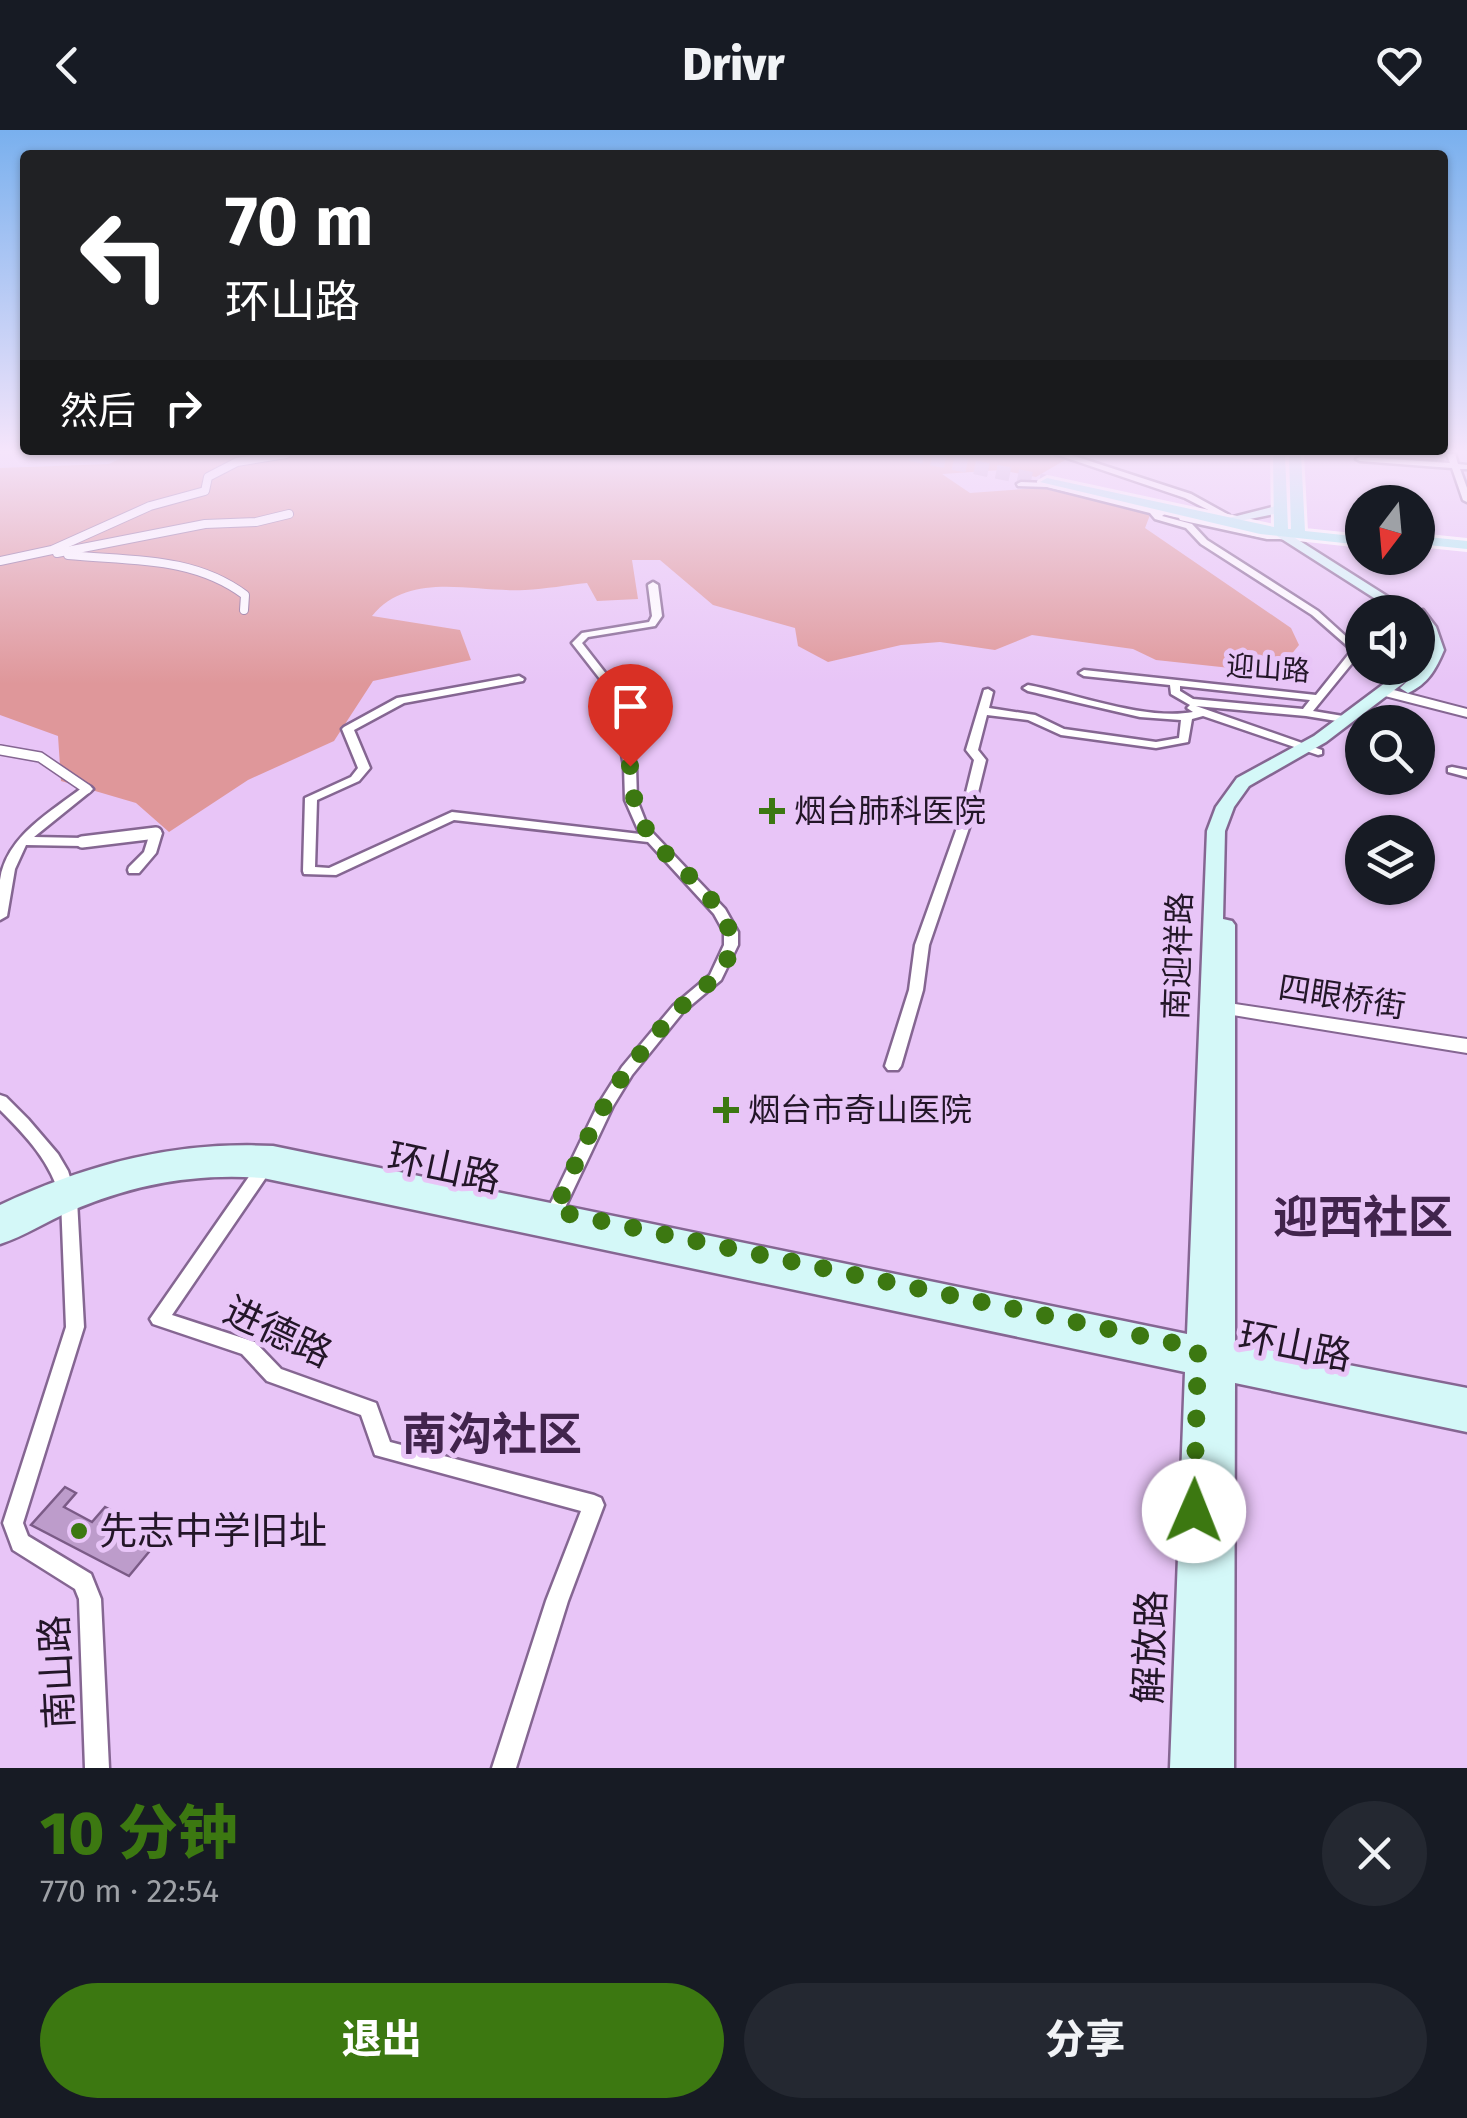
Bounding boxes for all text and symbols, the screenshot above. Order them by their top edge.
icon: back [40,38,95,93]
text: Drivr [683,38,784,92]
icon: heart [1372,38,1427,93]
text: 70 m [225,180,374,264]
icon: left [60,190,190,320]
text: 环山路 [225,275,360,329]
icon: right [156,380,211,435]
text: 然后 [60,388,136,434]
north arrow [1345,485,1435,575]
map controls [1345,485,1435,905]
button: sound [1345,595,1435,685]
street label: 迎山路 [1225,649,1311,688]
pin [588,664,673,767]
icon: arrive [603,679,658,734]
button: search [1345,705,1435,795]
place label: 烟台肺科医院 [794,792,986,830]
marker: 烟台肺科医院 [759,798,785,824]
button: layers [1345,815,1435,905]
street label: 南迎祥路 [1157,891,1199,1021]
street label: 四眼桥街 [1276,968,1408,1026]
place label: 烟台市奇山医院 [748,1091,972,1129]
marker: 烟台市奇山医院 [713,1097,739,1123]
street label: 环山路 [383,1134,505,1202]
district label: 迎西社区 [1273,1191,1453,1245]
street label: 进德路 [217,1287,339,1377]
street label: 环山路 [1235,1313,1355,1379]
district label: 南沟社区 [402,1408,582,1462]
position arrow [1142,1459,1246,1563]
place label: 先志中学旧址 [99,1508,327,1554]
marker: 先志中学旧址 [68,1520,90,1542]
street label: 解放路 [1125,1589,1175,1705]
street label: 南山路 [31,1614,83,1730]
text: 10 分钟 [40,1798,238,1870]
button: close [1322,1801,1427,1906]
text: 770 m · 22:54 [40,1872,219,1910]
button: 退出 [40,1983,724,2098]
button: 分享 [744,1983,1427,2098]

